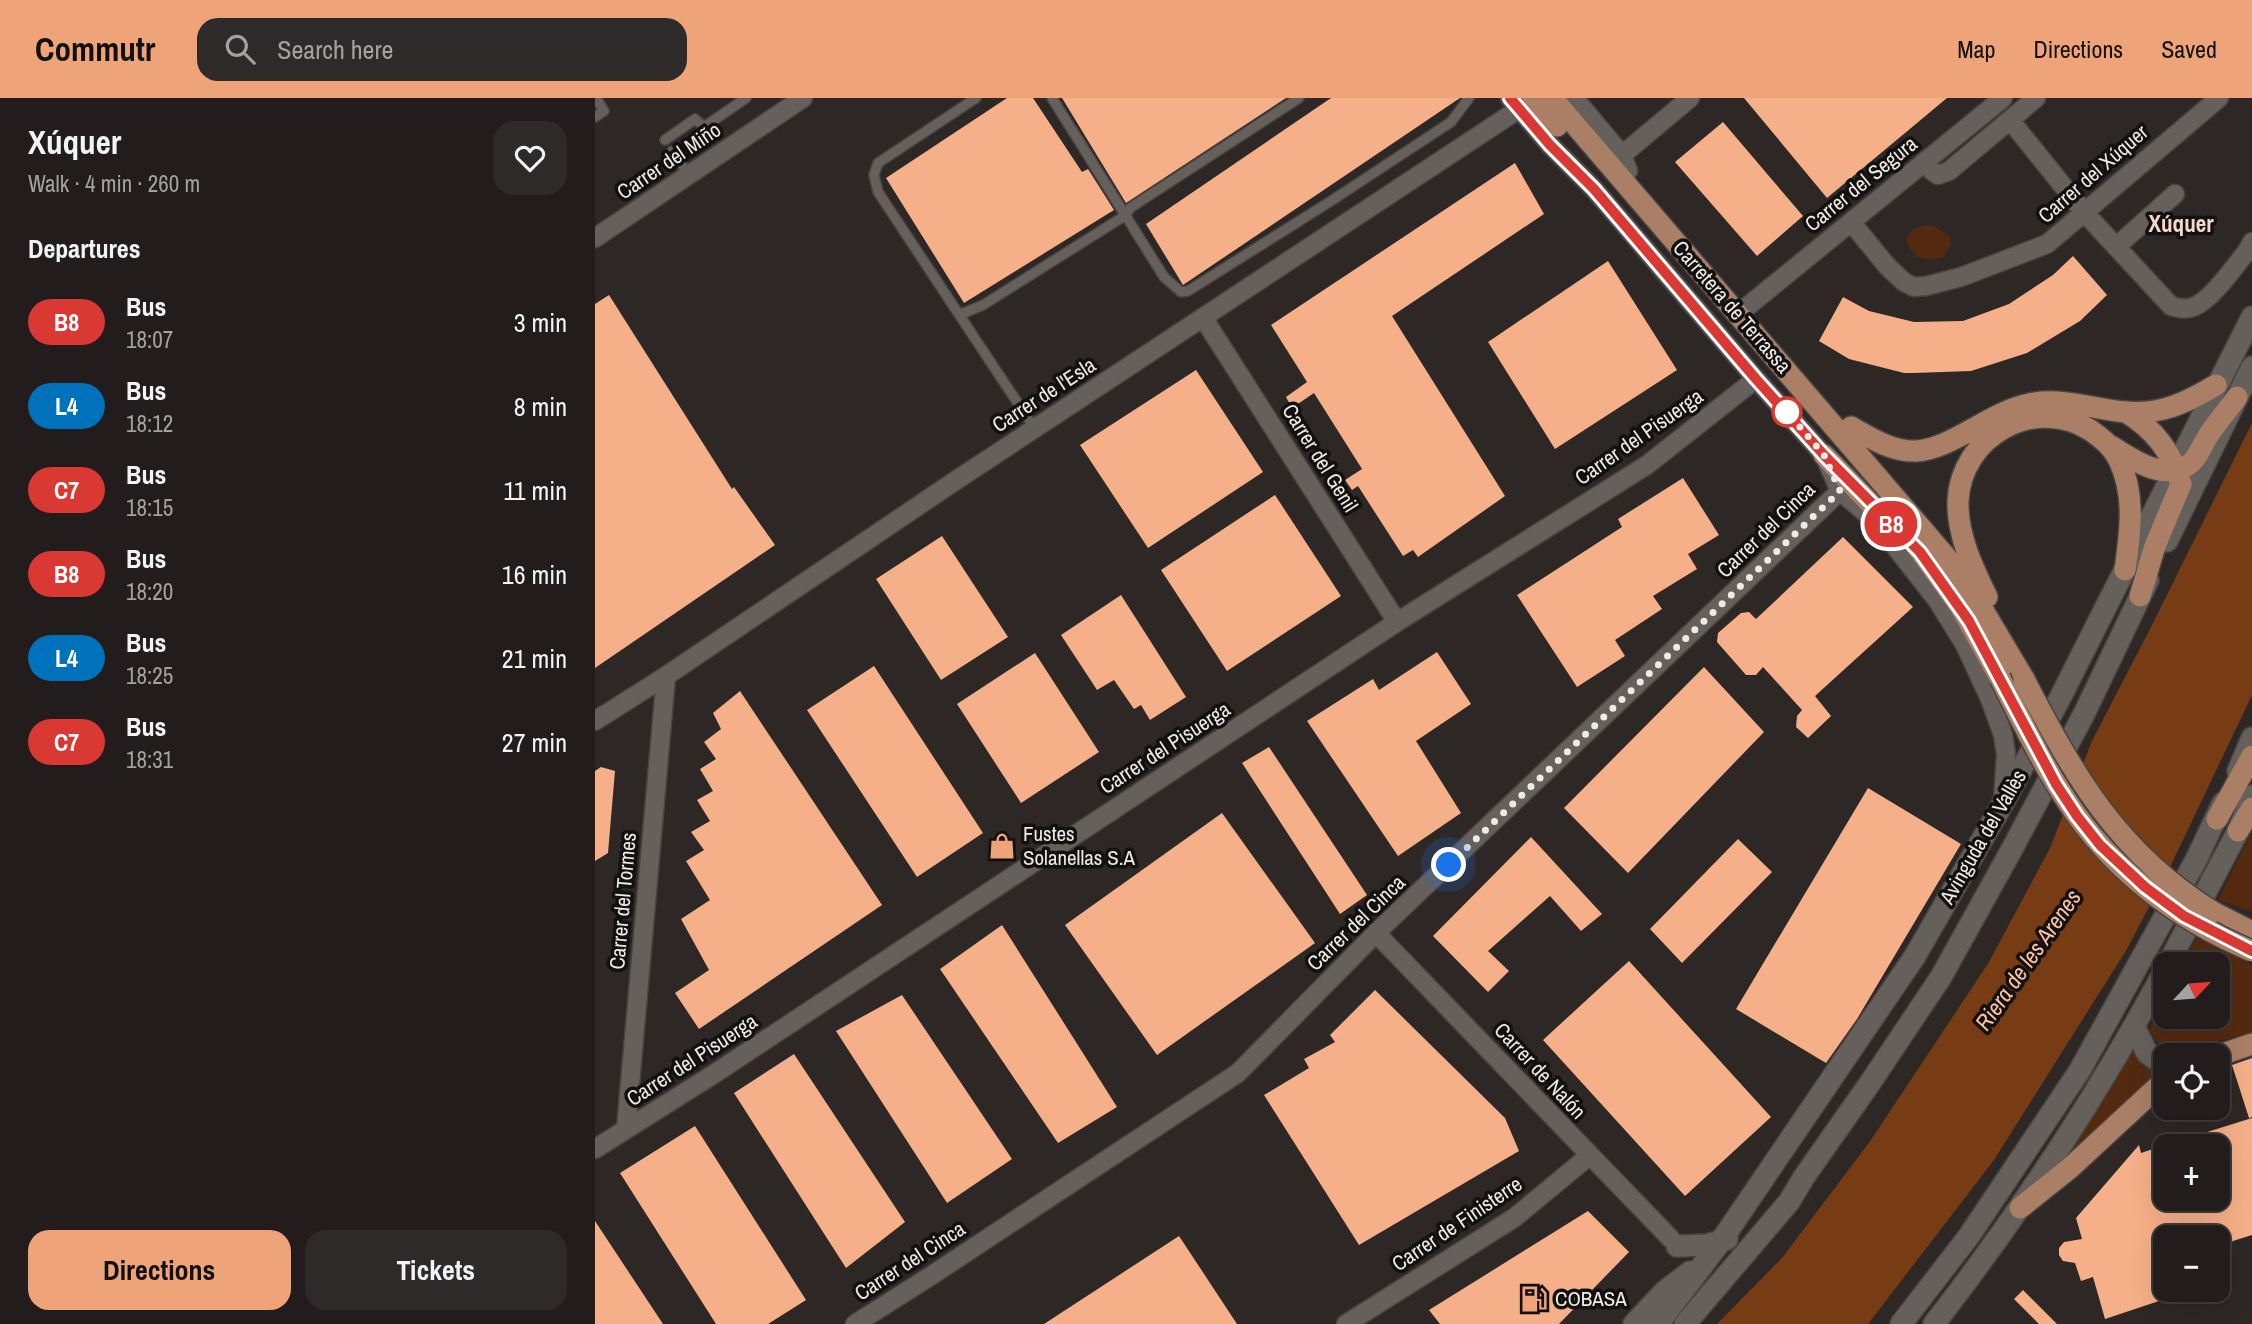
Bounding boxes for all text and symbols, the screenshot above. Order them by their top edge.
search box [197,18,687,81]
text: Commutr [35,27,155,71]
icon: search [221,30,259,68]
text: Search here [277,32,393,67]
text: Map [1957,33,1995,65]
text: Directions [2033,33,2123,65]
text: Saved [2161,33,2217,65]
street label: Carrer del Miño [611,115,726,206]
street label: Carrer del Xúquer [2032,118,2154,229]
text: Xúquer [28,120,121,164]
button: heart [493,121,567,195]
street label: Carrer del Segura [1798,129,1923,238]
text: Walk · 4 min · 260 m [28,168,200,199]
district label: Xúquer [2149,208,2214,239]
text: Departures [28,231,141,266]
street label: Carretera de Terrassa [1667,234,1798,380]
text: Bus [126,289,166,324]
text: 3 min [514,305,567,340]
text: B8 [54,306,79,338]
text: 18:07 [126,324,173,355]
street label: Carrer de l'Esla [986,350,1102,439]
text: Bus [126,373,166,408]
street label: Carrer del Pisuerga [1569,381,1709,492]
text: 8 min [514,389,567,424]
text: L4 [55,390,78,422]
unlabelled marker [1772,397,1802,427]
street label: Carrer del Genil [1276,398,1365,517]
text: 18:12 [126,408,173,439]
text: Bus [126,457,166,492]
text: 11 min [503,473,567,508]
text: C7 [54,474,79,506]
street label: Carrer del Cinca [1710,475,1821,584]
text: 18:15 [126,492,173,523]
line badge: B8 [1859,501,1923,547]
text: B8 [1878,508,1904,540]
text: Bus [126,541,166,576]
text: 16 min [502,557,567,592]
text: B8 [54,558,79,590]
text: 18:20 [126,576,173,607]
text: Bus [126,625,166,660]
text: 21 min [502,641,567,676]
text: L4 [55,642,78,674]
text: 18:25 [126,660,173,691]
street label: Carrer del Pisuerga [1094,694,1236,801]
text: Bus [126,709,166,744]
text: 27 min [502,725,567,760]
text: C7 [54,726,79,758]
text: 18:31 [126,744,173,775]
street label: Avinguda del Vallès [1932,764,2033,910]
place label: Fustes Solanellas S.A [1023,819,1136,872]
street label: Carrer del Tormes [602,831,643,971]
shop icon: Fustes Solanellas S.A [987,831,1017,861]
your location [1431,847,1466,882]
street label: Carrer del Cinca [1300,868,1411,977]
water label: Riera de les Arenes [1967,883,2088,1036]
north arrow [2153,952,2229,1029]
map controls [2153,952,2230,1302]
street label: Carrer del Pisuerga [621,1006,763,1113]
street label: Carrer de Nalón [1488,1016,1593,1125]
button: locate [2153,1043,2230,1120]
button: + [2153,1134,2230,1211]
street label: Carrer de Finisterre [1386,1169,1528,1278]
street label: Carrer del Cinca [849,1214,971,1307]
button: − [2153,1225,2230,1302]
button: Directions [28,1230,291,1310]
button: Tickets [305,1230,567,1310]
fuel station icon: COBASA [1519,1284,1549,1314]
place label: COBASA [1555,1284,1627,1313]

